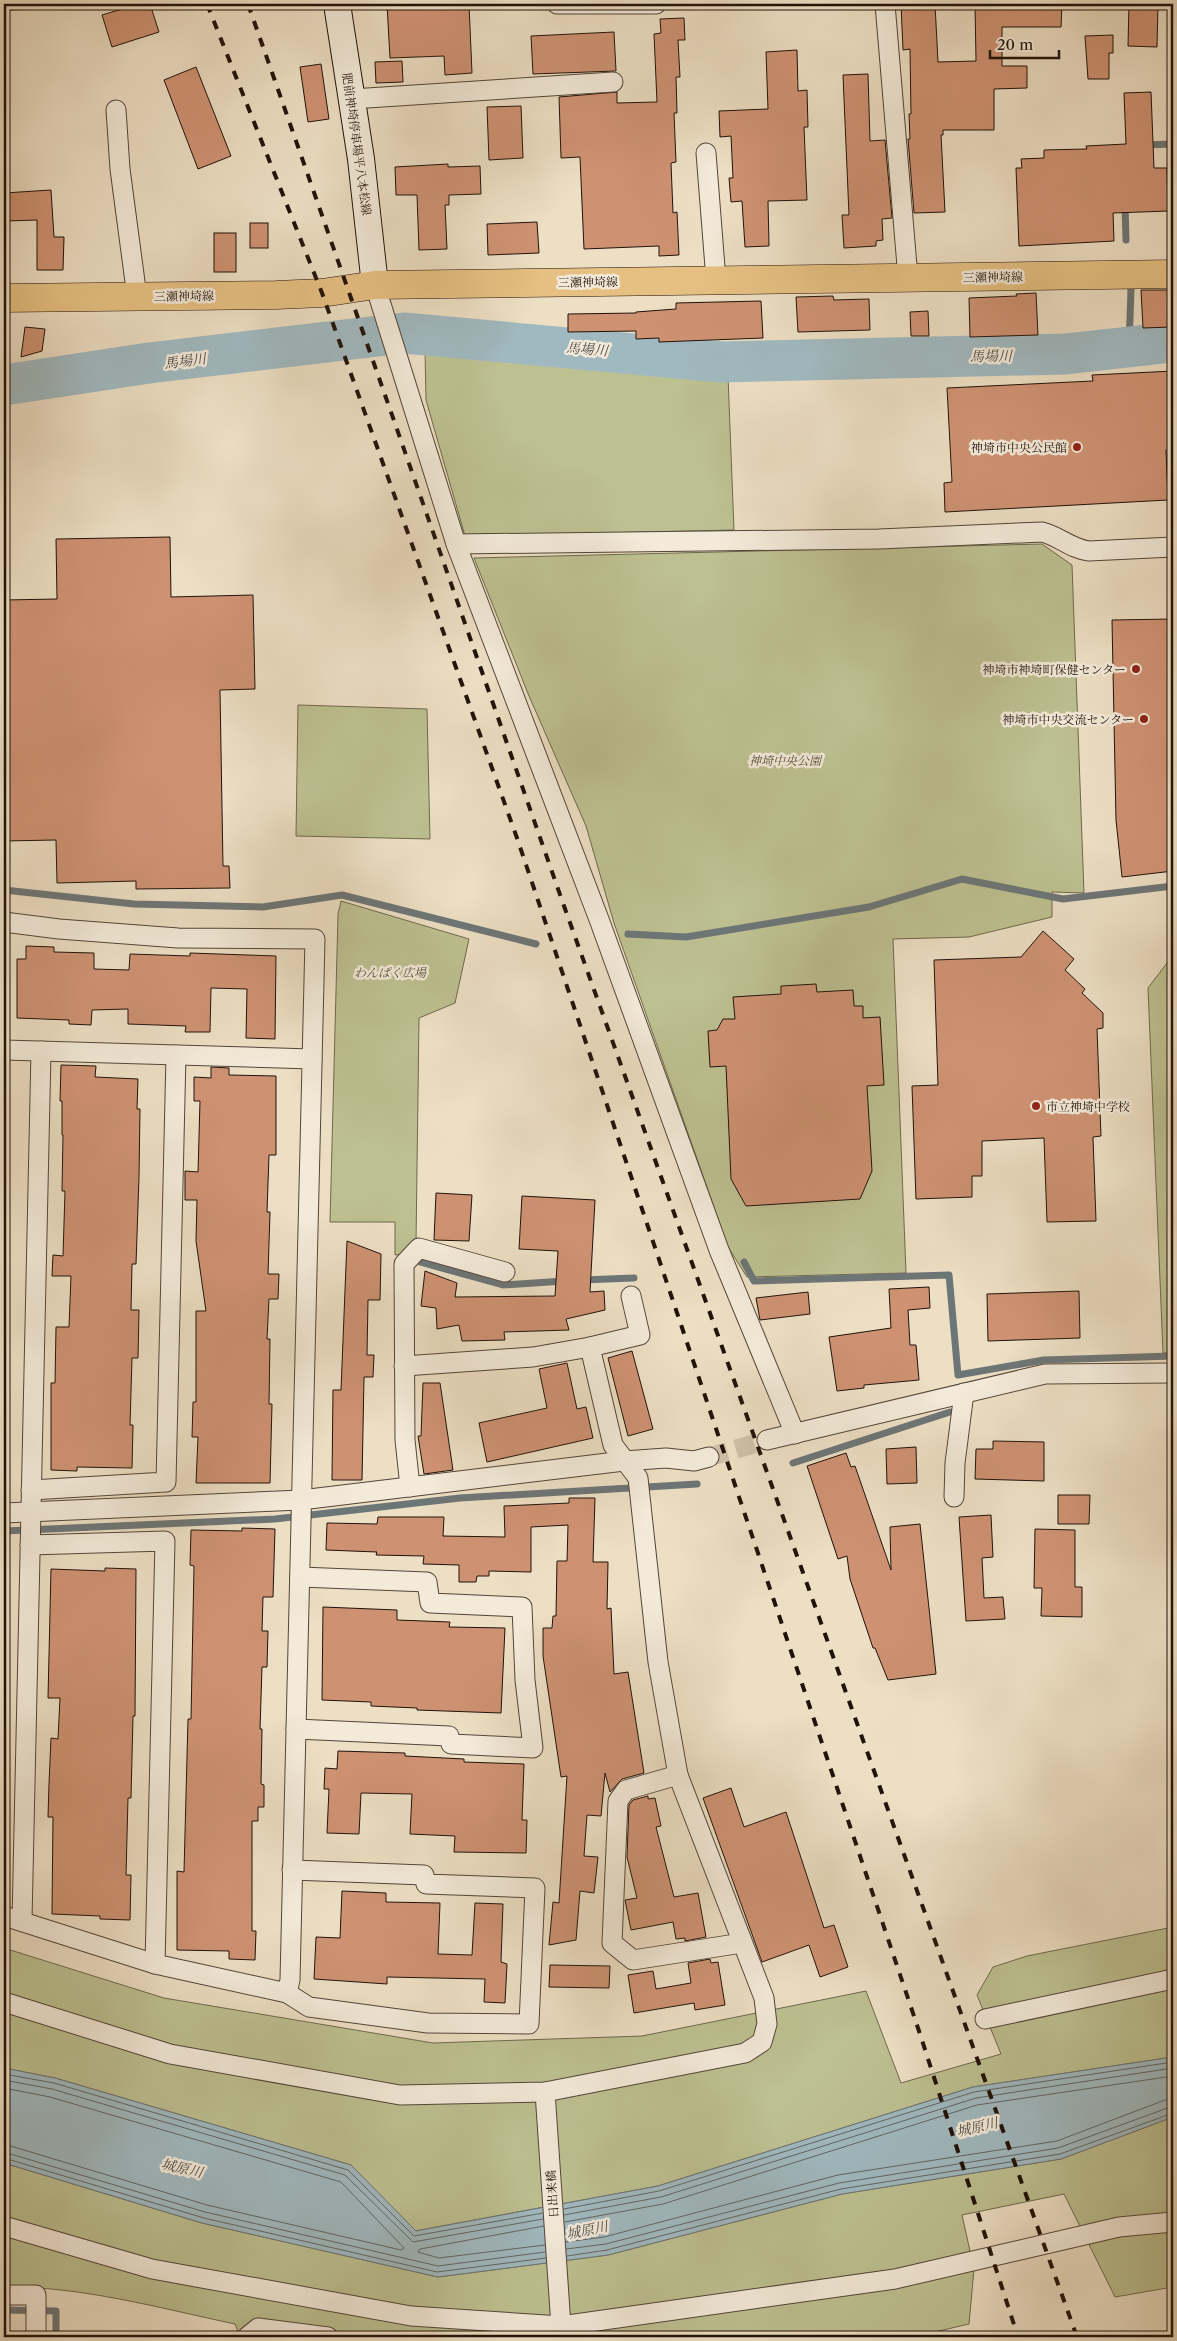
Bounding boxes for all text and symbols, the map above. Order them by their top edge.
scale bar [990,28,1058,60]
text: 20 m [997,35,1033,54]
street label: 肥前神埼停車場平八本松線 [340,72,374,216]
street label: 三瀬神埼線 [963,269,1023,285]
street label: 三瀬神埼線 [558,274,618,290]
street label: 三瀬神埼線 [154,288,214,304]
water label: 馬場川 [565,338,611,360]
water label: 馬場川 [970,347,1014,365]
water label: 馬場川 [163,349,209,372]
place label: 神埼市中央公民館 [971,440,1067,455]
marker: 神埼市中央公民館 [1071,441,1083,453]
place label: 神埼市神埼町保健センター [982,662,1126,677]
marker: 神埼市神埼町保健センター [1130,663,1142,675]
place label: 神埼市中央交流センター [1002,712,1134,727]
marker: 神埼市中央交流センター [1138,713,1150,725]
park label: 神埼中央公園 [749,753,823,768]
park label: わんぱく広場 [354,965,427,980]
place label: 市立神埼中学校 [1046,1099,1130,1114]
marker: 市立神埼中学校 [1030,1100,1042,1112]
water label: 城原川 [955,2113,1001,2140]
water label: 城原川 [160,2155,206,2182]
street label: 日出来橋 [543,2170,561,2218]
water label: 城原川 [565,2217,611,2243]

